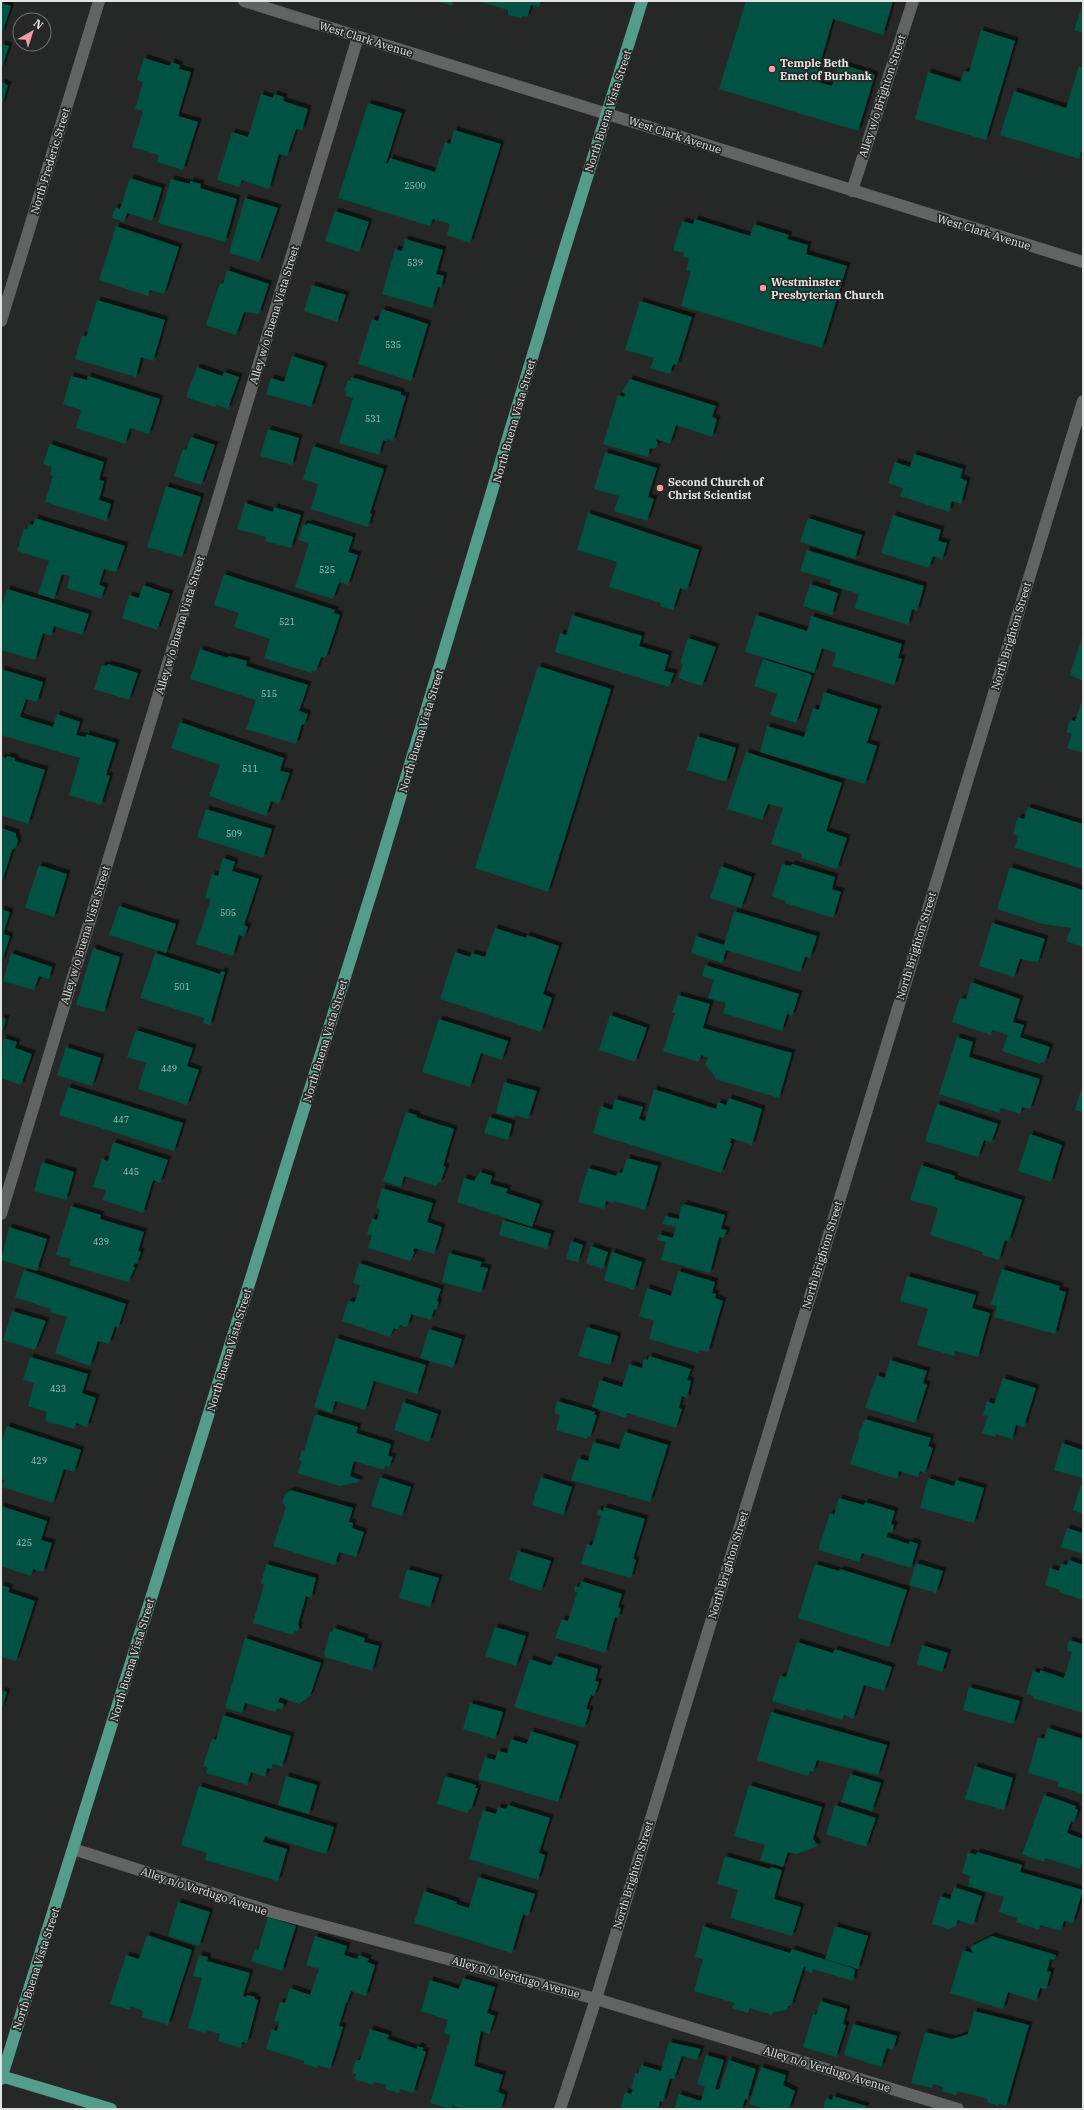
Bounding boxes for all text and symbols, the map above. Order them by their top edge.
north arrow [12,12,52,52]
text: N [31,16,46,33]
street label: West Clark Avenue [318,18,414,60]
street label: Alley w/o Brighton Street [856,33,908,159]
street label: North Buena Vista Street [582,48,634,174]
place label: Temple Beth Emet of Burbank [780,56,872,83]
marker: Temple Beth Emet of Burbank [767,64,777,74]
street label: North Frederic Street [27,106,73,216]
street label: West Clark Avenue [627,113,723,157]
house number: 2500 [404,180,426,191]
street label: West Clark Avenue [936,211,1032,253]
street label: Alley w/o Buena Vista Street [246,244,302,386]
house number: 539 [407,257,423,268]
place label: Westminster Presbyterian Church [771,275,884,302]
marker: Westminster Presbyterian Church [758,283,768,293]
house number: 535 [385,339,401,350]
street label: North Buena Vista Street [490,358,538,484]
house number: 531 [365,413,381,424]
place label: Second Church of Christ Scientist [668,475,764,502]
marker: Second Church of Christ Scientist [655,483,665,493]
street label: Alley w/o Buena Vista Street [152,554,208,696]
house number: 525 [319,564,335,575]
street label: North Brighton Street [988,580,1034,692]
house number: 521 [279,616,295,627]
street label: North Buena Vista Street [396,668,446,794]
house number: 515 [261,688,277,699]
house number: 511 [242,763,258,774]
house number: 509 [226,828,242,839]
street label: Alley w/o Buena Vista Street [57,864,113,1006]
street label: North Brighton Street [893,890,939,1002]
house number: 505 [220,907,236,918]
street label: North Buena Vista Street [300,978,350,1104]
house number: 501 [174,981,190,992]
house number: 449 [161,1063,177,1074]
house number: 447 [113,1114,129,1125]
house number: 445 [123,1166,139,1177]
street label: North Brighton Street [799,1199,845,1311]
house number: 439 [93,1236,109,1247]
street label: North Buena Vista Street [204,1287,254,1413]
house number: 433 [50,1383,66,1394]
house number: 429 [31,1455,47,1466]
street label: North Brighton Street [705,1509,751,1621]
house number: 425 [16,1537,32,1548]
street label: North Buena Vista Street [107,1597,157,1723]
street label: North Brighton Street [610,1819,656,1931]
street label: Alley n/o Verdugo Avenue [139,1864,269,1918]
street label: North Buena Vista Street [10,1906,62,2032]
street label: Alley n/o Verdugo Avenue [450,1953,582,2001]
street label: Alley n/o Verdugo Avenue [762,2043,892,2095]

